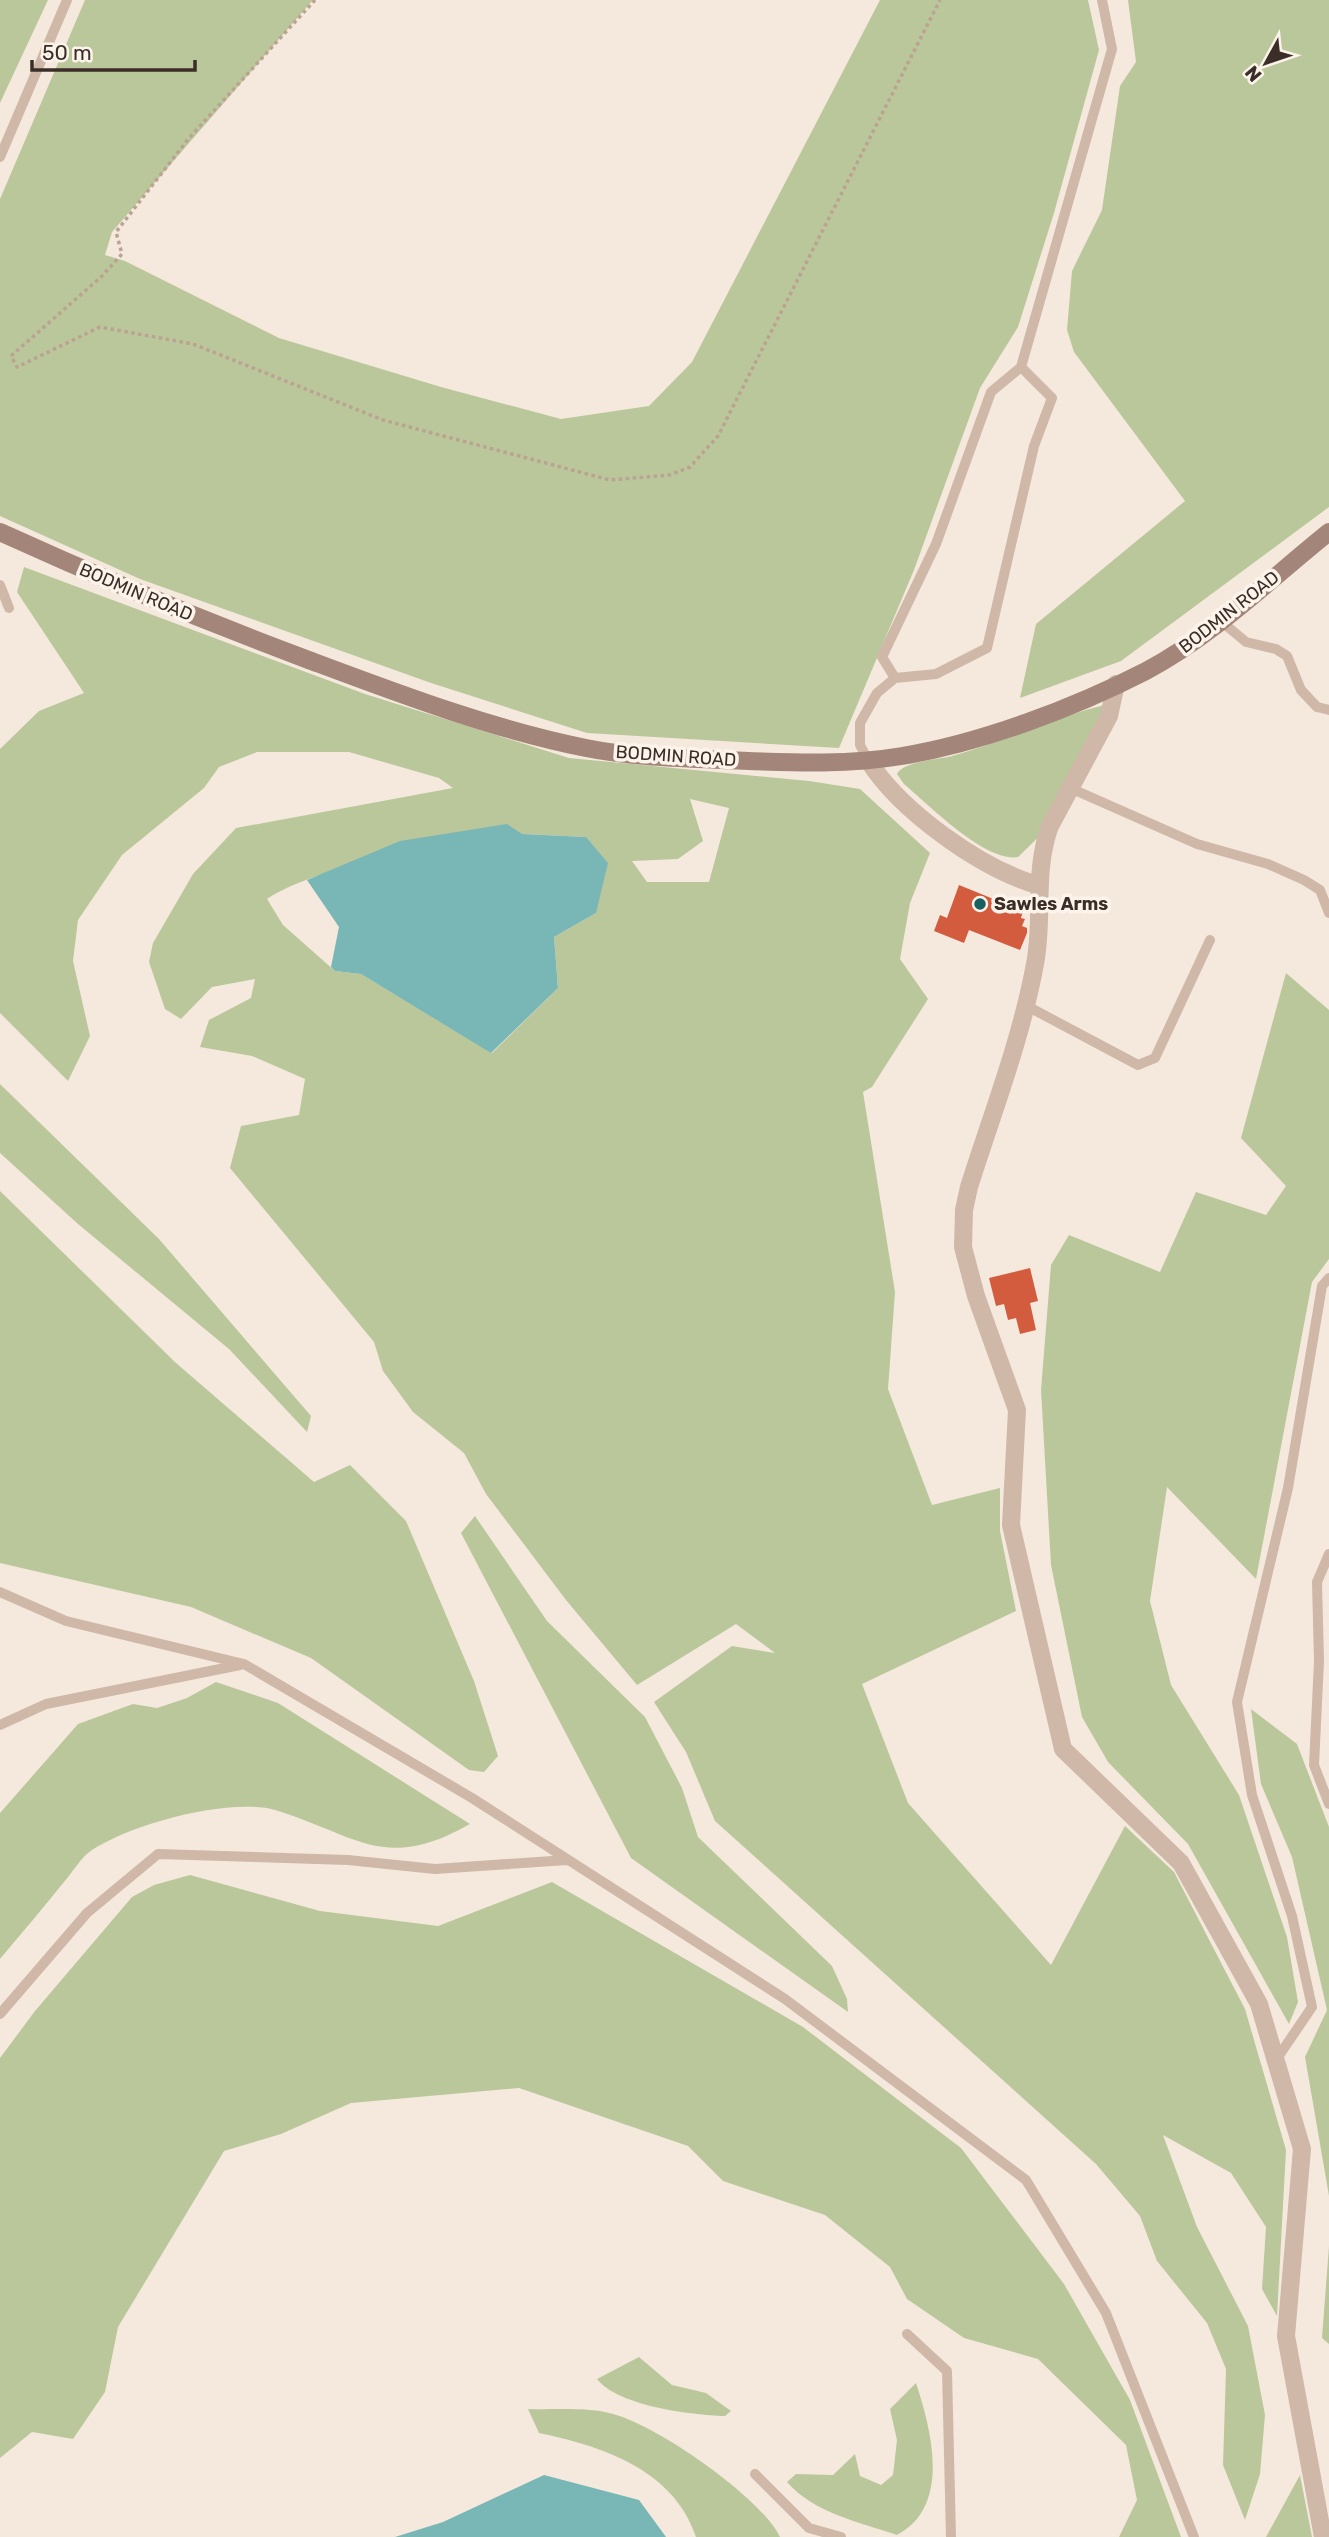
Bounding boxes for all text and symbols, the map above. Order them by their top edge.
scale bar [32,28,194,72]
north arrow [1231,28,1301,98]
text: 50 m [42,40,92,65]
text: N [1240,61,1267,86]
street label: BODMIN ROAD [76,558,196,626]
street label: BODMIN ROAD [1175,566,1283,658]
street label: BODMIN ROAD [615,741,737,771]
place label: Sawles Arms [994,893,1108,915]
marker: Sawles Arms [972,896,988,912]

